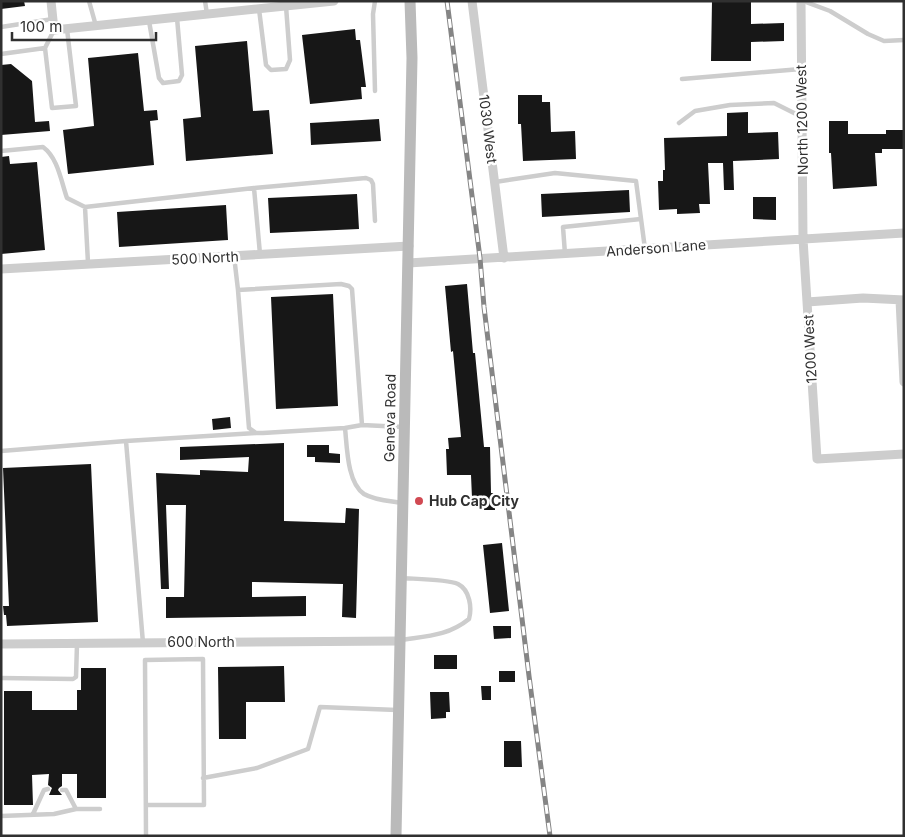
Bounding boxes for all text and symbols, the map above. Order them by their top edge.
scale bar [12,10,156,42]
text: 100 m [20,17,62,36]
street label: North 1200 West [792,64,811,175]
street label: 1030 West [476,94,501,165]
street label: Anderson Lane [605,236,707,259]
street label: 500 North [171,247,239,268]
street label: 1200 West [799,314,820,384]
street label: Geneva Road [380,374,399,462]
place label: Hub Cap City [429,492,520,509]
marker: Hub Cap City [413,495,425,507]
street label: 600 North [167,633,235,650]

